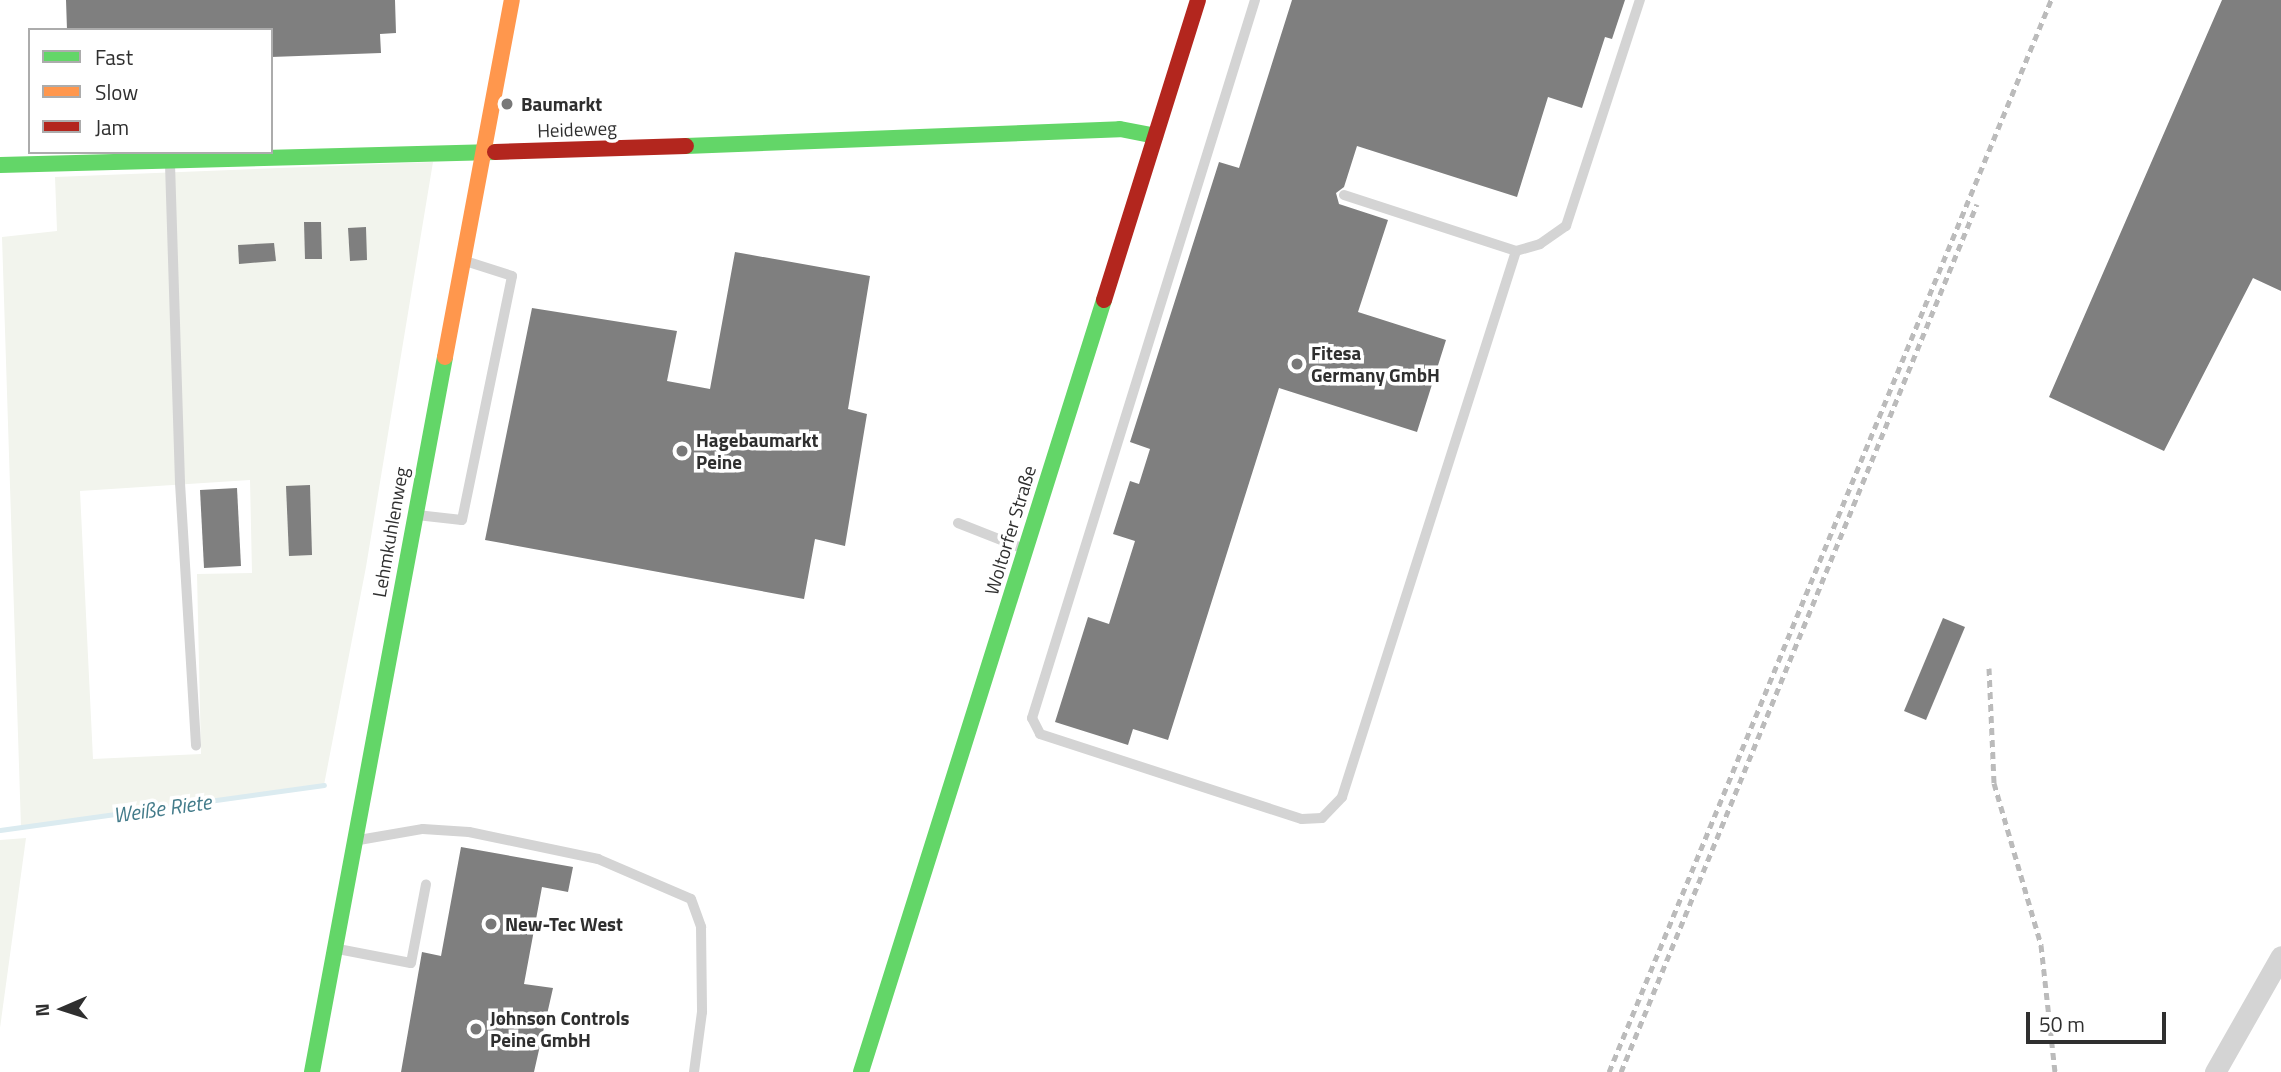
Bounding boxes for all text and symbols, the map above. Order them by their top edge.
legend [28,28,273,154]
text: Fast [95,41,133,73]
text: Slow [95,76,138,108]
place label: Baumarkt [521,93,602,115]
marker: Baumarkt [499,96,515,112]
text: Jam [95,111,129,143]
street label: Heideweg [537,116,617,142]
place label: Fitesa Germany GmbH [1311,342,1440,386]
marker: Fitesa Germany GmbH [1289,356,1305,372]
place label: Hagebaumarkt Peine [696,429,818,473]
marker: Hagebaumarkt Peine [674,443,690,459]
street label: Woltorfer Straße [980,463,1040,597]
street label: Lehmkuhlenweg [367,465,413,599]
water label: Weiße Riete [111,789,213,827]
place label: New-Tec West [505,913,623,935]
marker: New-Tec West [483,916,499,932]
north arrow [28,974,98,1044]
scale bar [2029,998,2169,1042]
text: N [27,1003,56,1017]
place label: Johnson Controls Peine GmbH [490,1007,629,1051]
text: 50 m [2039,1008,2085,1040]
marker: Johnson Controls Peine GmbH [468,1021,484,1037]

